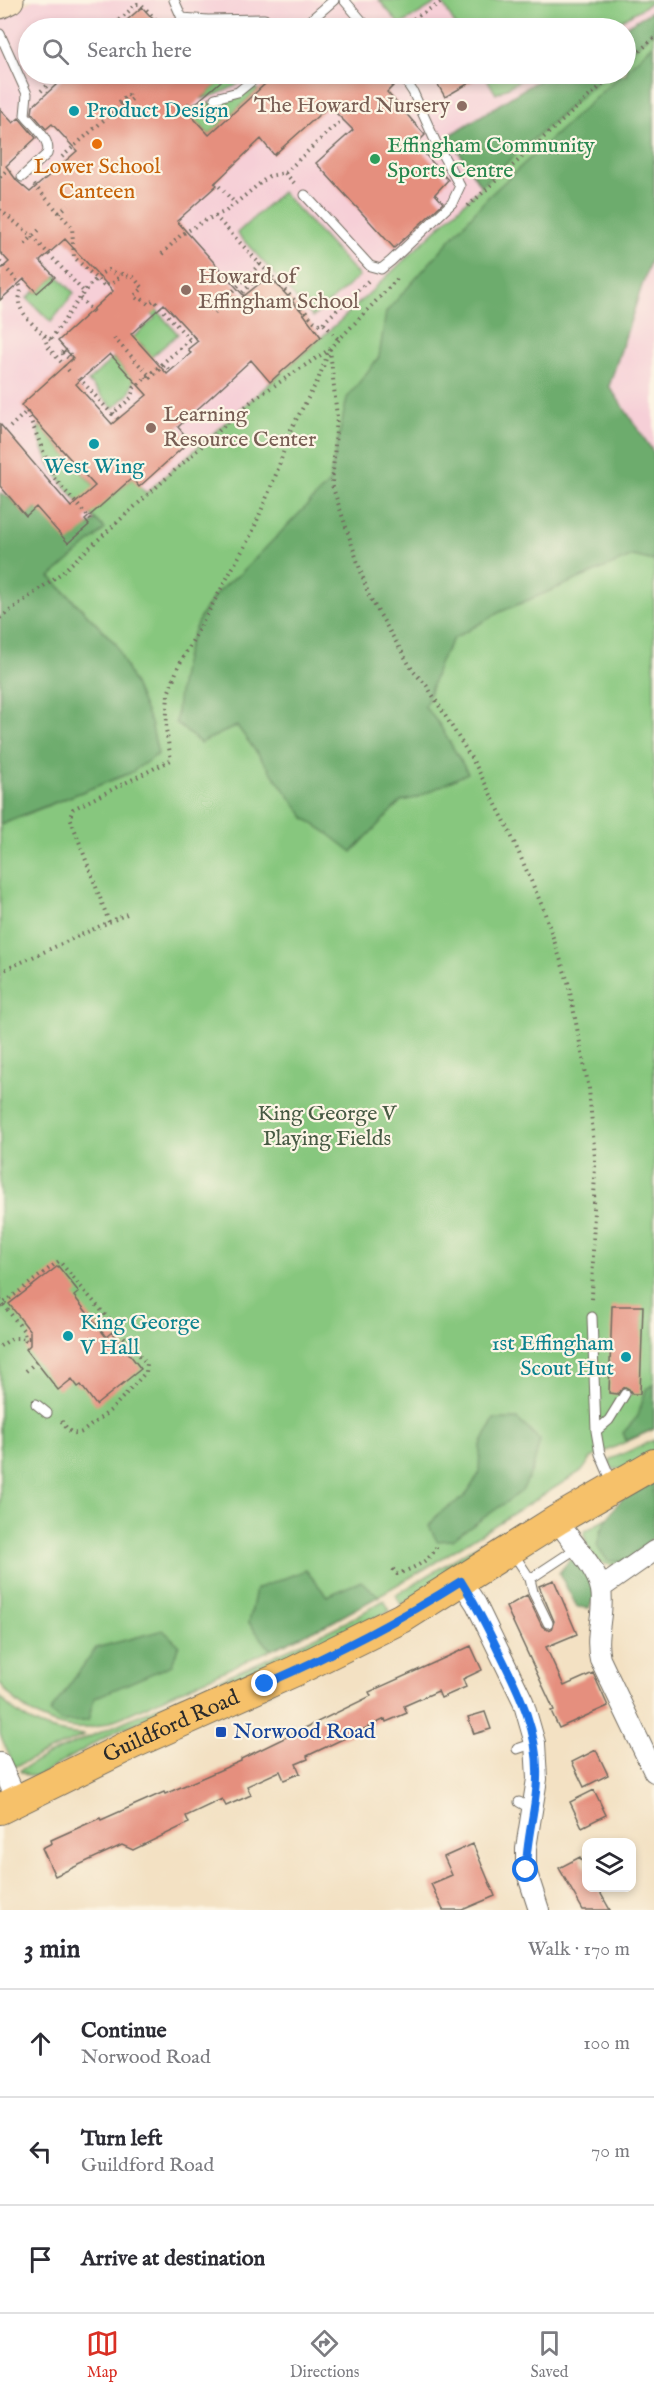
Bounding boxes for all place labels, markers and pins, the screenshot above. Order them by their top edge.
place label: The Howard Nursery [254,92,450,120]
place label: Product Design [86,97,229,125]
marker: The Howard Nursery [455,99,469,113]
marker: Product Design [67,104,81,118]
place label: Effingham Community Sports Centre [387,132,595,185]
marker: Lower School Canteen [90,137,104,151]
marker: Effingham Community Sports Centre [368,152,382,166]
place label: Lower School Canteen [34,153,160,206]
place label: Howard of Effingham School [198,263,359,316]
marker: Howard of Effingham School [179,283,193,297]
place label: Learning Resource Center [163,401,316,454]
marker: Learning Resource Center [144,421,158,435]
marker: West Wing [87,437,101,451]
place label: West Wing [44,453,145,481]
place label: King George V Hall [79,1309,200,1362]
marker: King George V Hall [61,1329,75,1343]
place label: 1st Effingham Scout Hut [491,1330,614,1383]
marker: 1st Effingham Scout Hut [619,1350,633,1364]
place label: Norwood Road [233,1718,376,1746]
marker: Norwood Road [214,1725,228,1739]

